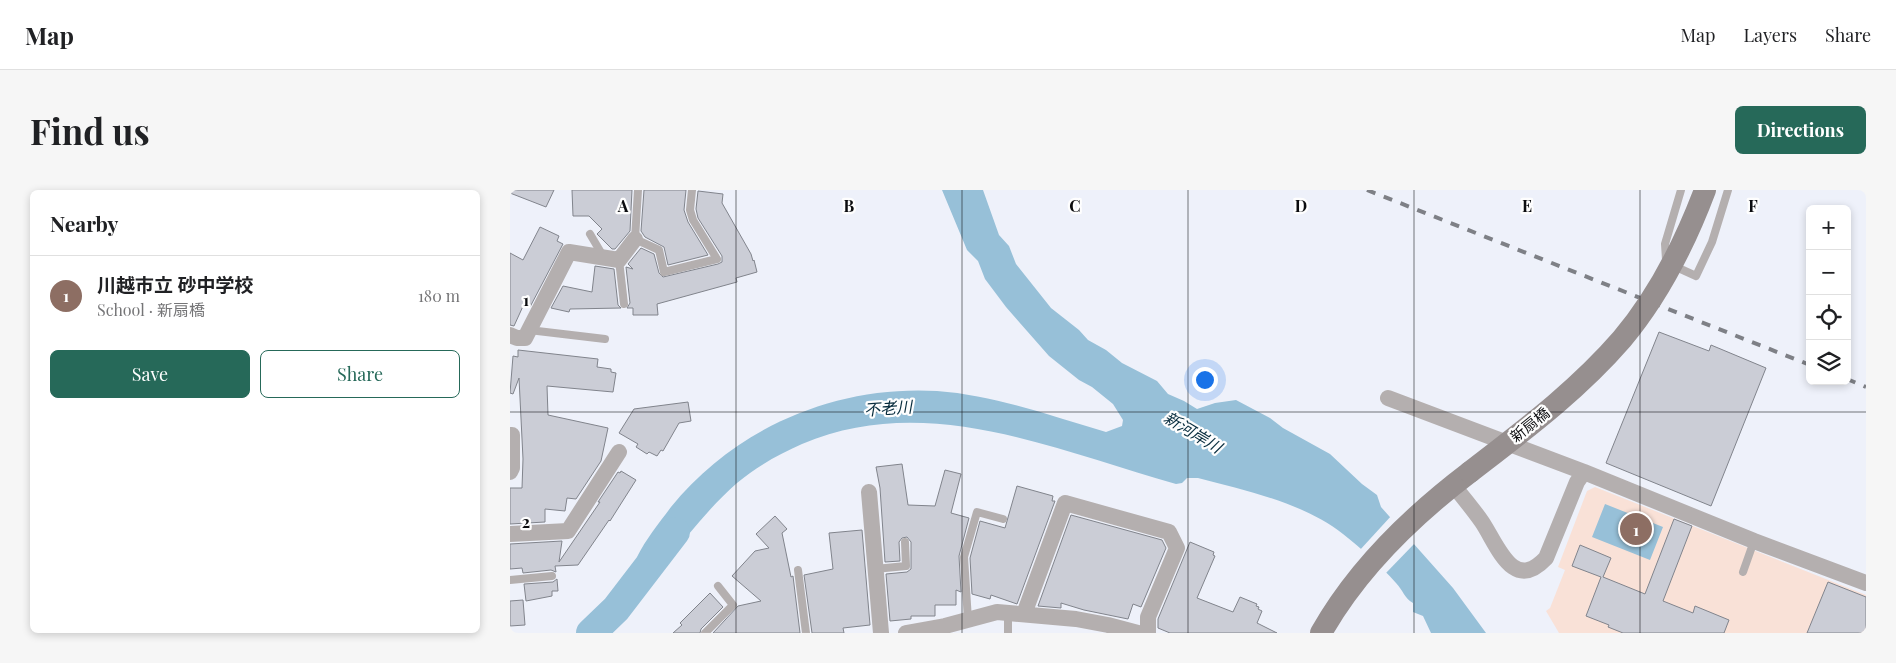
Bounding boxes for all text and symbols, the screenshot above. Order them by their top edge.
text: Map [25,19,74,51]
text: Map [1680,23,1715,47]
text: Layers [1743,23,1797,47]
text: Share [1825,23,1871,47]
button: Directions [1735,106,1866,154]
text: Find us [30,107,150,154]
text: A [617,195,629,216]
text: B [844,195,855,216]
text: C [1069,195,1081,216]
text: D [1295,195,1307,216]
text: E [1522,195,1532,216]
text: F [1748,195,1758,216]
map controls [1806,205,1851,385]
button: + [1806,205,1851,250]
text: Nearby [50,209,119,237]
button: − [1806,250,1851,295]
text: 川越市立 砂中学校 [97,271,253,297]
text: 1 [63,285,69,306]
text: 180 m [418,285,460,306]
text: 1 [523,289,529,310]
button: locate [1806,295,1851,340]
text: School · 新扇橋 [97,299,205,320]
button: layers [1806,340,1851,385]
button: Save [50,350,250,398]
button: Share [260,350,460,398]
your location [1192,367,1218,393]
water label: 不老川 [863,395,915,420]
street label: 新扇橋 [1506,402,1553,446]
water label: 新河岸川 [1160,406,1228,458]
pin: 1 [1620,510,1652,548]
text: 2 [522,511,530,532]

